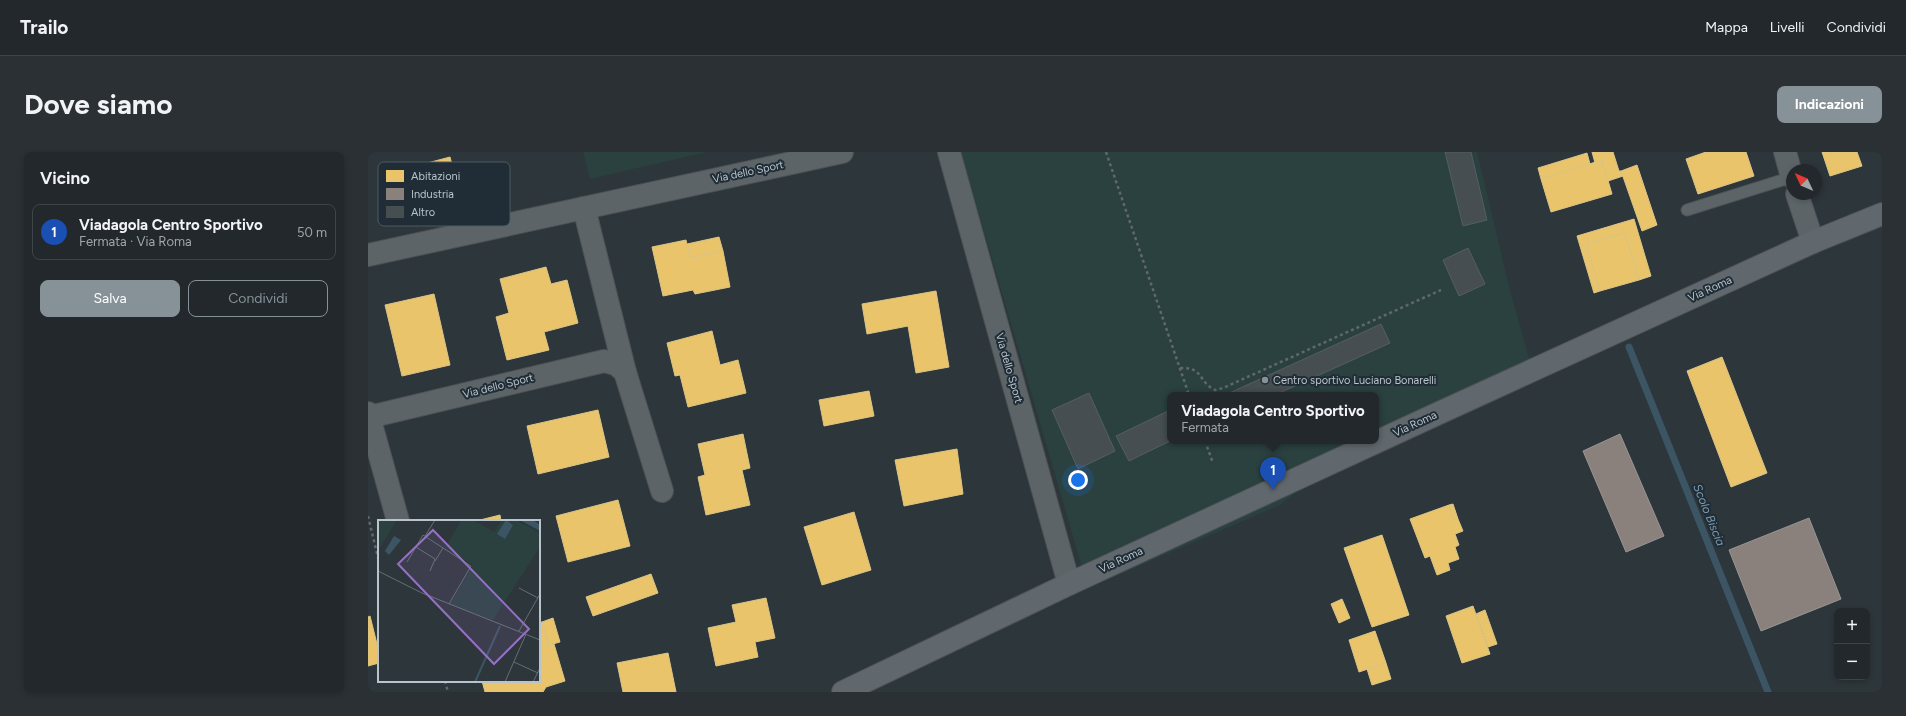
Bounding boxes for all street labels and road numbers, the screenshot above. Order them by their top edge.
street label: Via dello Sport [711,158,785,186]
street label: Via Roma [1686,273,1734,305]
street label: Via dello Sport [993,331,1025,405]
street label: Via dello Sport [461,371,535,401]
street label: Via Roma [1391,408,1439,440]
street label: Via Roma [1097,544,1145,576]

